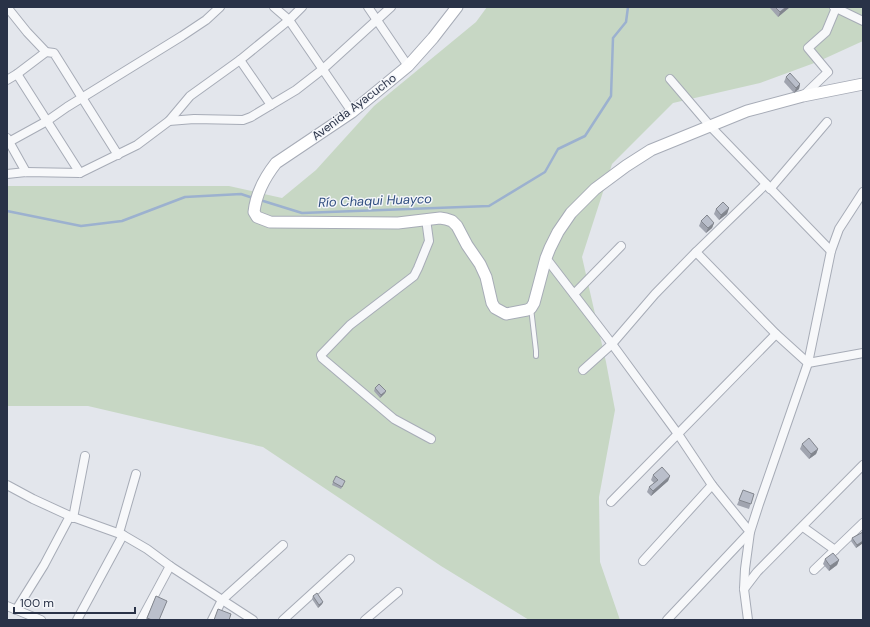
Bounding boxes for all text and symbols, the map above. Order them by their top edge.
street label: Avenida Ayacucho [308,70,400,144]
water label: Río Chaqui Huayco [318,190,432,211]
scale bar [14,589,135,615]
text: 100 m [20,595,54,611]

